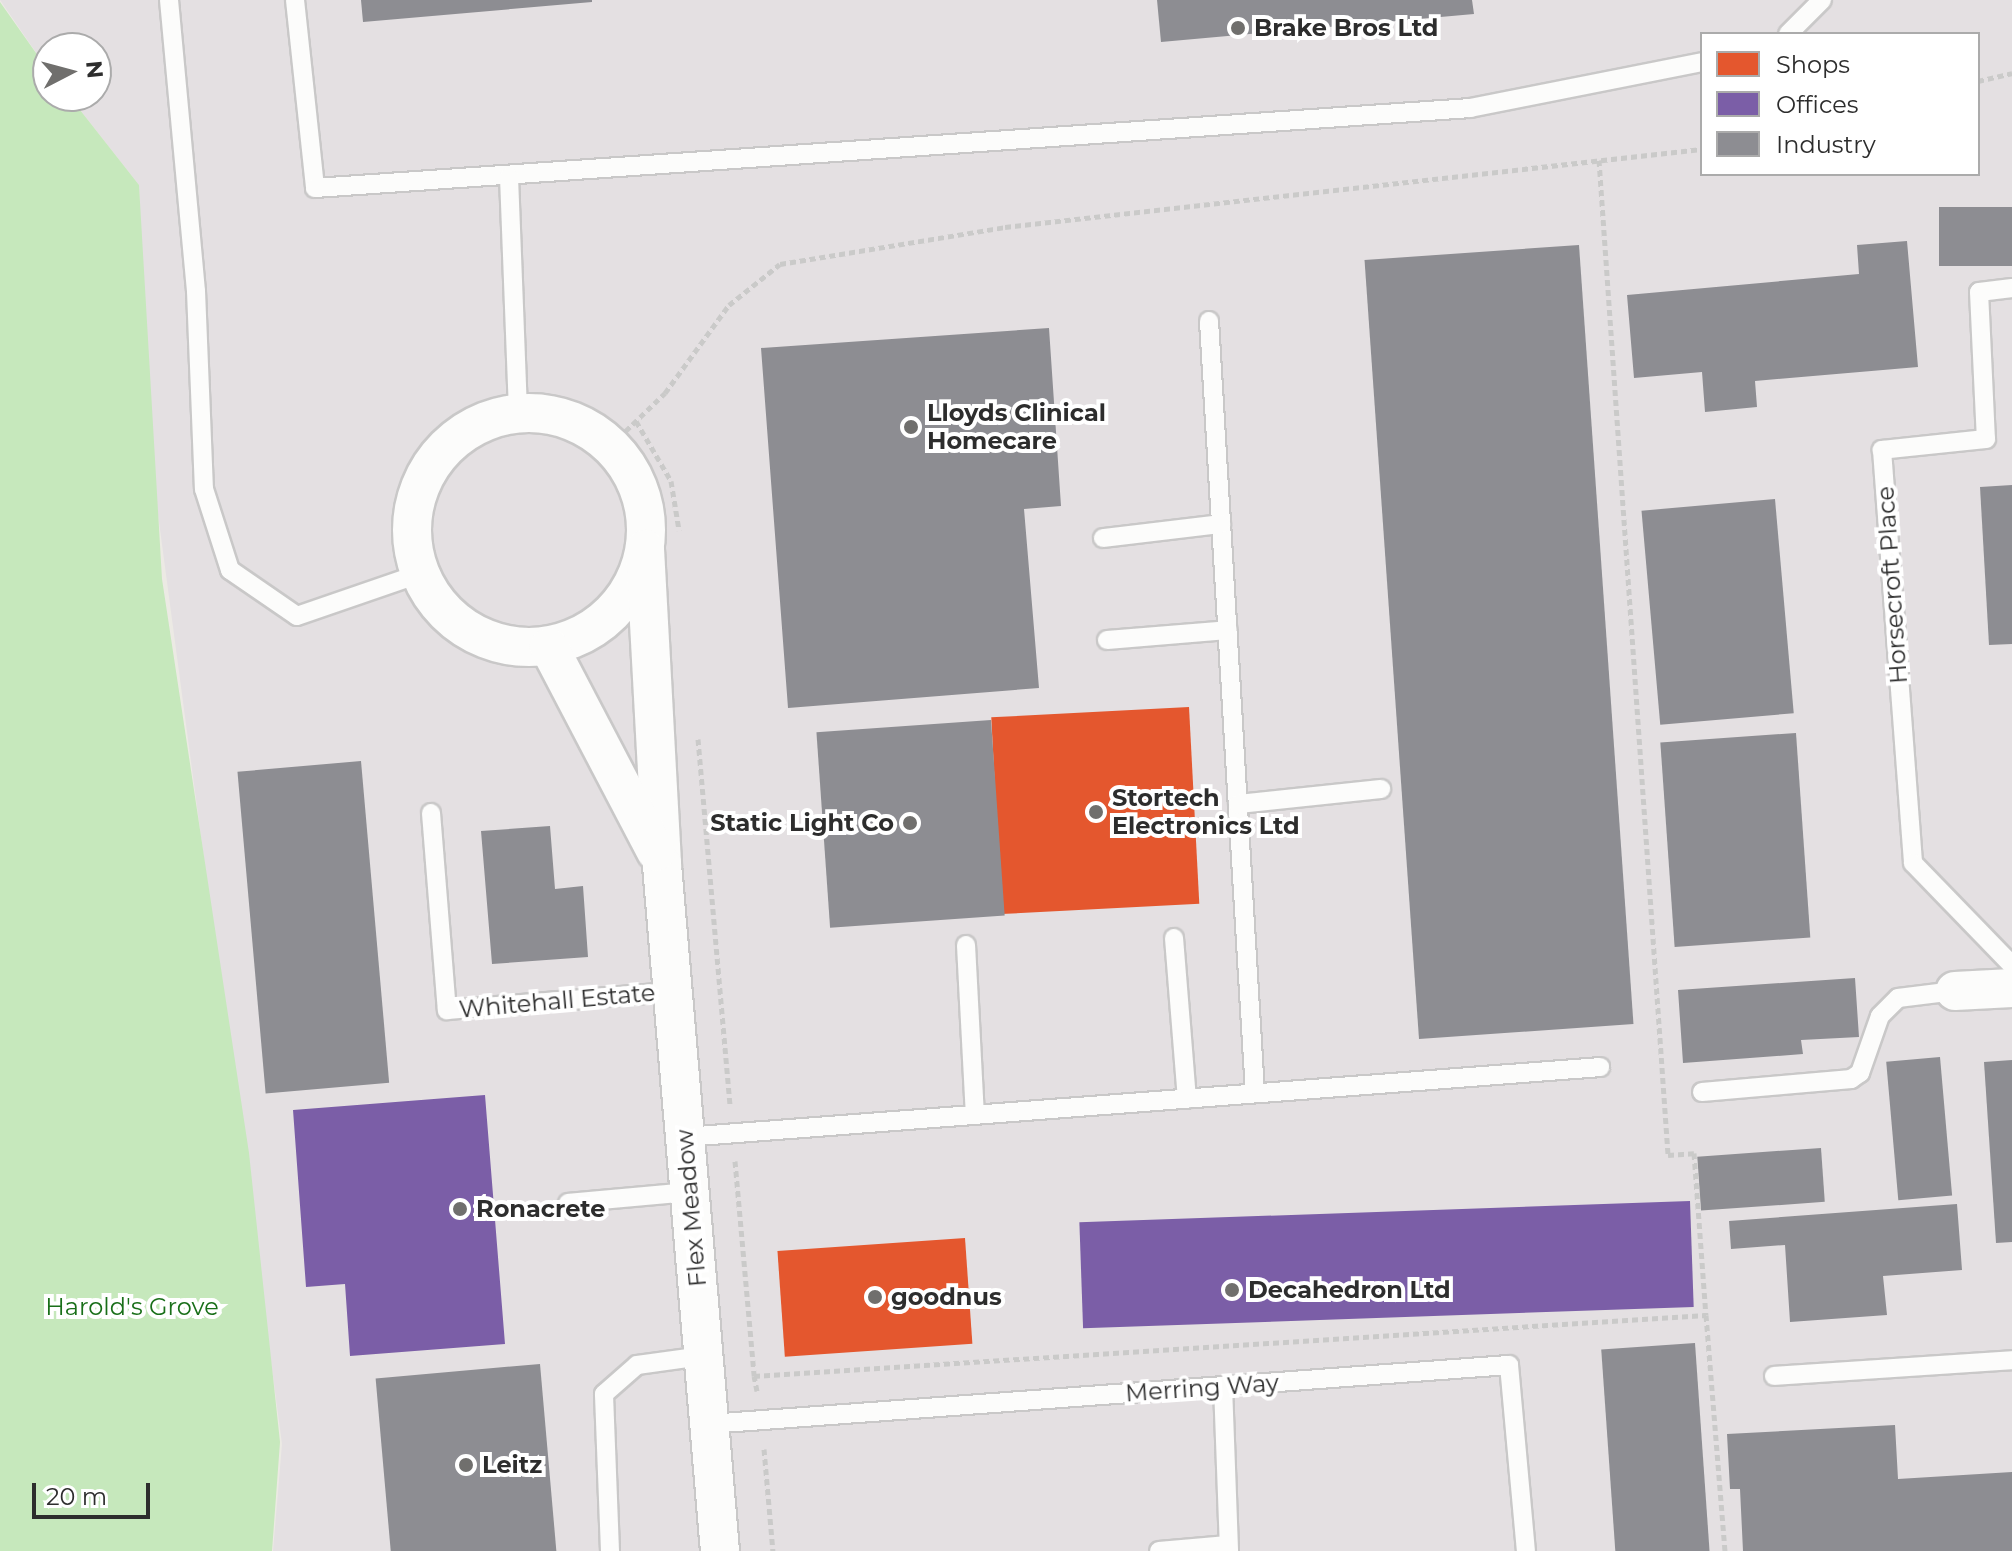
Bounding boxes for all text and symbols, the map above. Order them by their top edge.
place label: Brake Bros Ltd [1254,14,1438,42]
marker: Brake Bros Ltd [1229,19,1247,37]
north arrow [32,32,112,112]
legend [1700,32,1980,176]
text: Shops [1776,50,1850,79]
text: N [80,59,109,80]
text: Offices [1776,90,1858,119]
text: Industry [1776,130,1876,159]
place label: Lloyds Clinical Homecare [927,399,1106,455]
marker: Lloyds Clinical Homecare [902,418,920,436]
street label: Horsecroft Place [1871,485,1913,685]
place label: Stortech Electronics Ltd [1112,784,1300,840]
marker: Stortech Electronics Ltd [1087,803,1105,821]
place label: Static Light Co [710,809,894,837]
marker: Static Light Co [901,814,919,832]
street label: Whitehall Estate [458,978,656,1024]
street label: Flex Meadow [670,1128,712,1288]
place label: Ronacrete [476,1195,605,1223]
marker: Ronacrete [451,1200,469,1218]
place label: Decahedron Ltd [1248,1276,1451,1304]
marker: Decahedron Ltd [1223,1281,1241,1299]
place label: goodnus [891,1283,1002,1311]
marker: goodnus [866,1288,884,1306]
park label: Harold's Grove [45,1293,219,1321]
street label: Merring Way [1124,1368,1280,1408]
place label: Leitz [482,1451,542,1479]
marker: Leitz [457,1456,475,1474]
scale bar [36,1467,154,1517]
text: 20 m [46,1482,107,1511]

